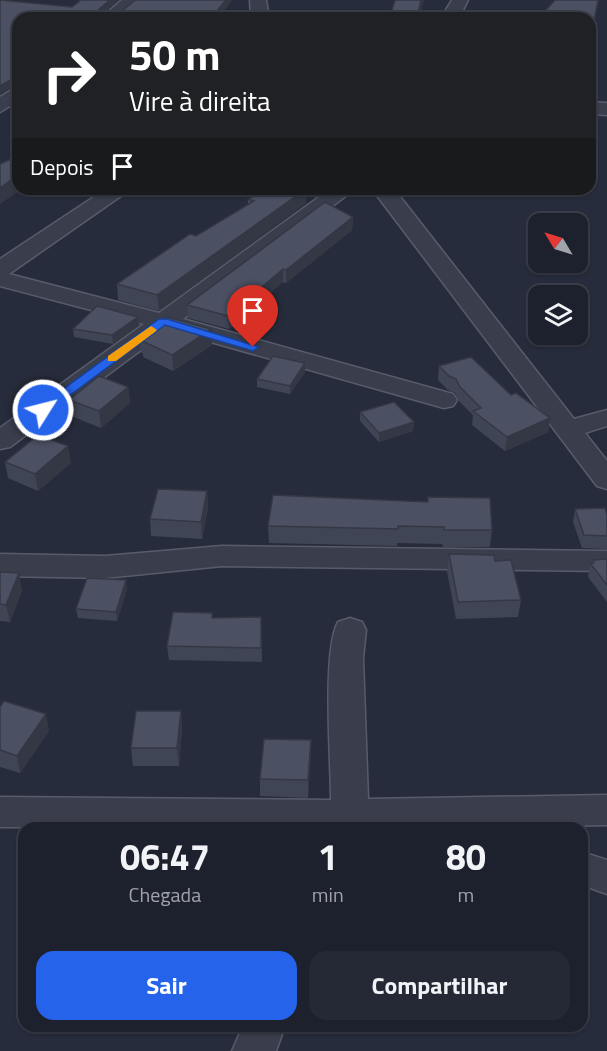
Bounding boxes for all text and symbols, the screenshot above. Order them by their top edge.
text: 50 m [129,22,221,86]
icon: right [30,36,108,114]
text: Vire à direita [129,80,271,121]
text: Depois [30,150,94,184]
icon: arrive [106,150,139,183]
north arrow [528,213,588,273]
map controls [528,213,588,345]
pin [227,285,278,347]
button: layers [528,285,588,345]
icon: arrive [236,294,269,327]
position arrow [11,378,75,442]
text: 06:47 [120,829,210,884]
text: 1 [318,829,338,884]
text: 80 [446,829,486,884]
text: Chegada [129,879,201,910]
text: min [312,879,344,910]
text: m [457,879,474,910]
button: Sair [36,951,297,1020]
button: Compartilhar [309,951,570,1020]

